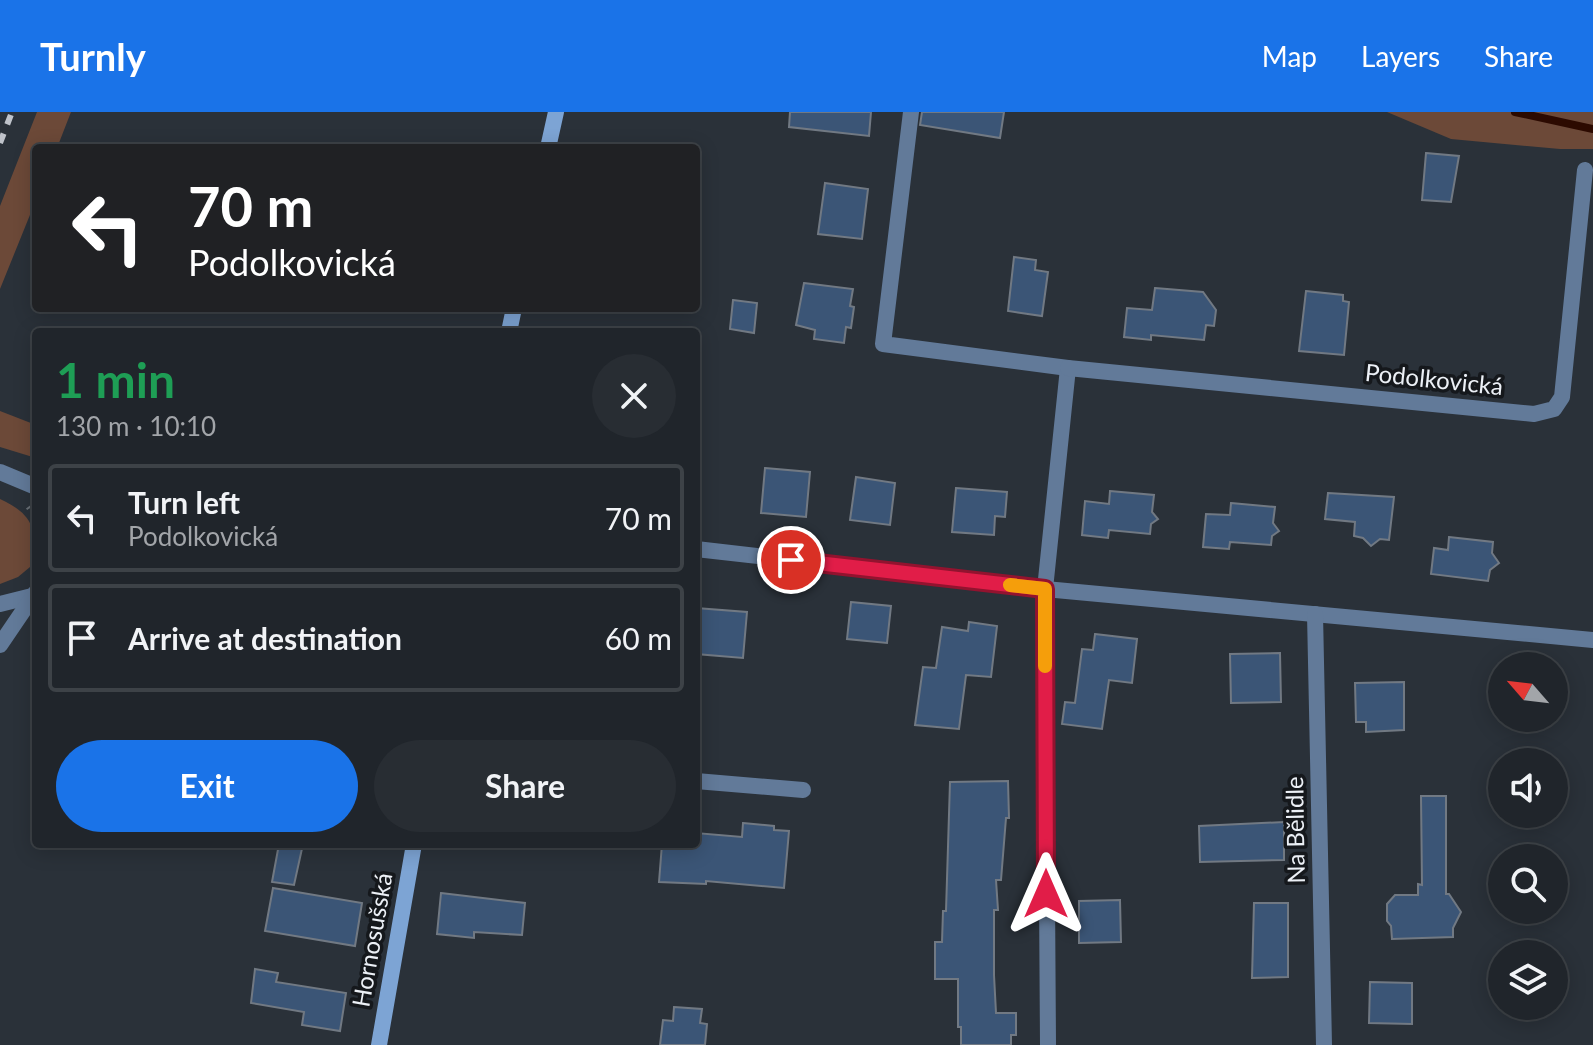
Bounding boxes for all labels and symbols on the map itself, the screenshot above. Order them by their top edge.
street label: Podolkovická [1364,357,1505,400]
pin [757,526,825,594]
north arrow [1488,652,1568,732]
street label: Na Bělidle [1279,776,1310,884]
position arrow [1004,852,1088,936]
street label: Hornosušská [345,870,398,1009]

